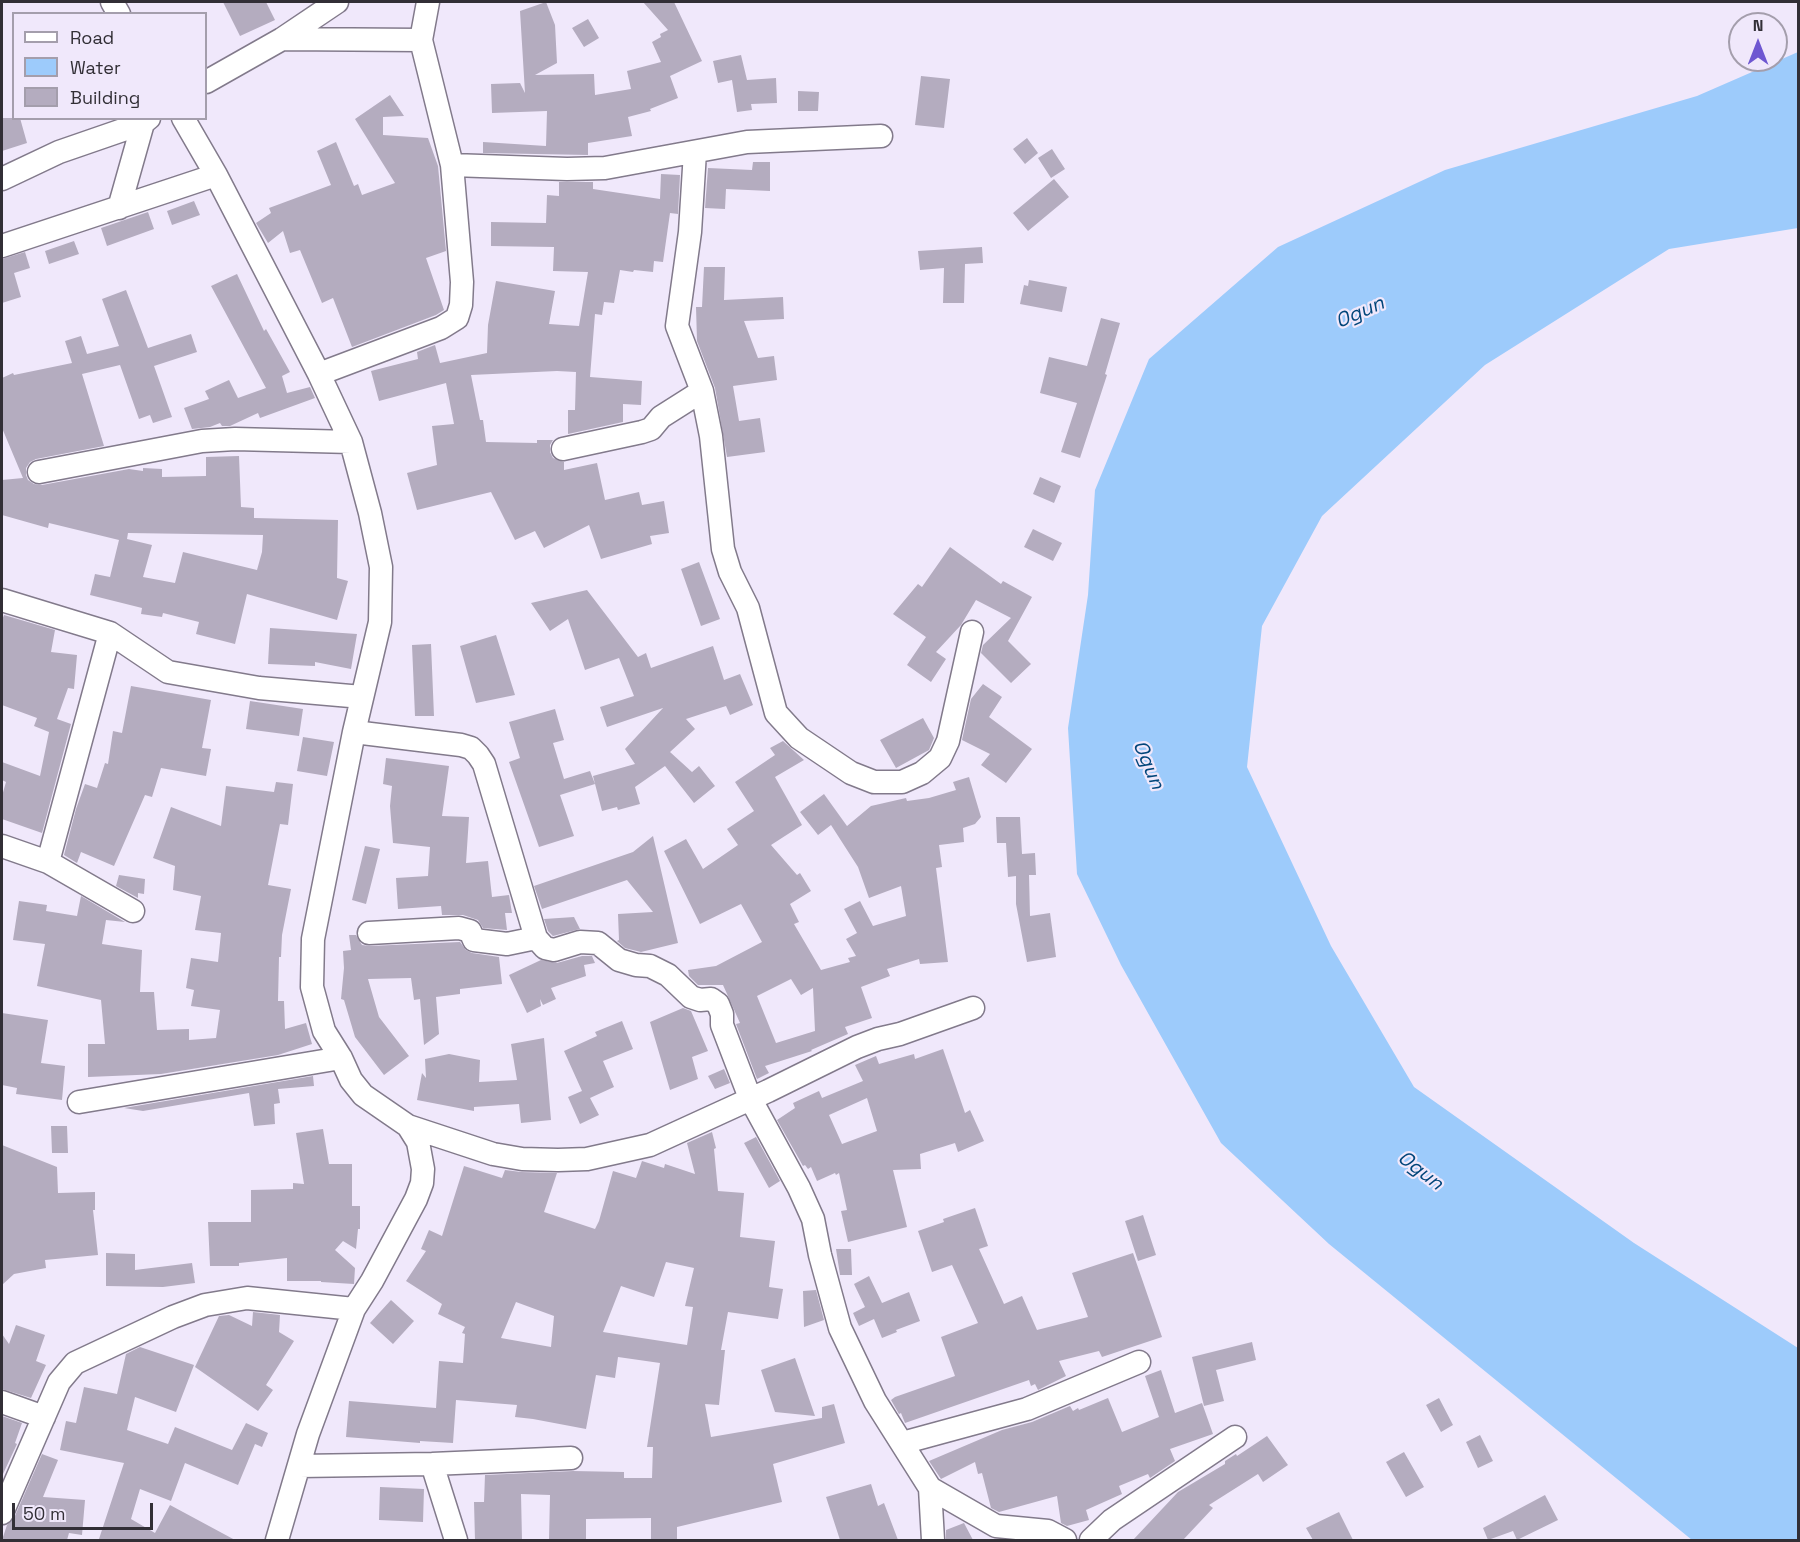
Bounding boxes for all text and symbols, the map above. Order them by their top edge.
legend [12,12,207,120]
north arrow [1728,12,1788,72]
text: N [1753,15,1763,36]
text: Road [70,26,114,49]
text: Water [70,56,121,79]
text: Building [70,86,140,109]
water label: Ogun [1332,292,1388,334]
water label: Ogun [1127,737,1169,793]
water label: Ogun [1393,1146,1447,1196]
scale bar [15,1491,156,1529]
text: 50 m [23,1502,65,1525]

